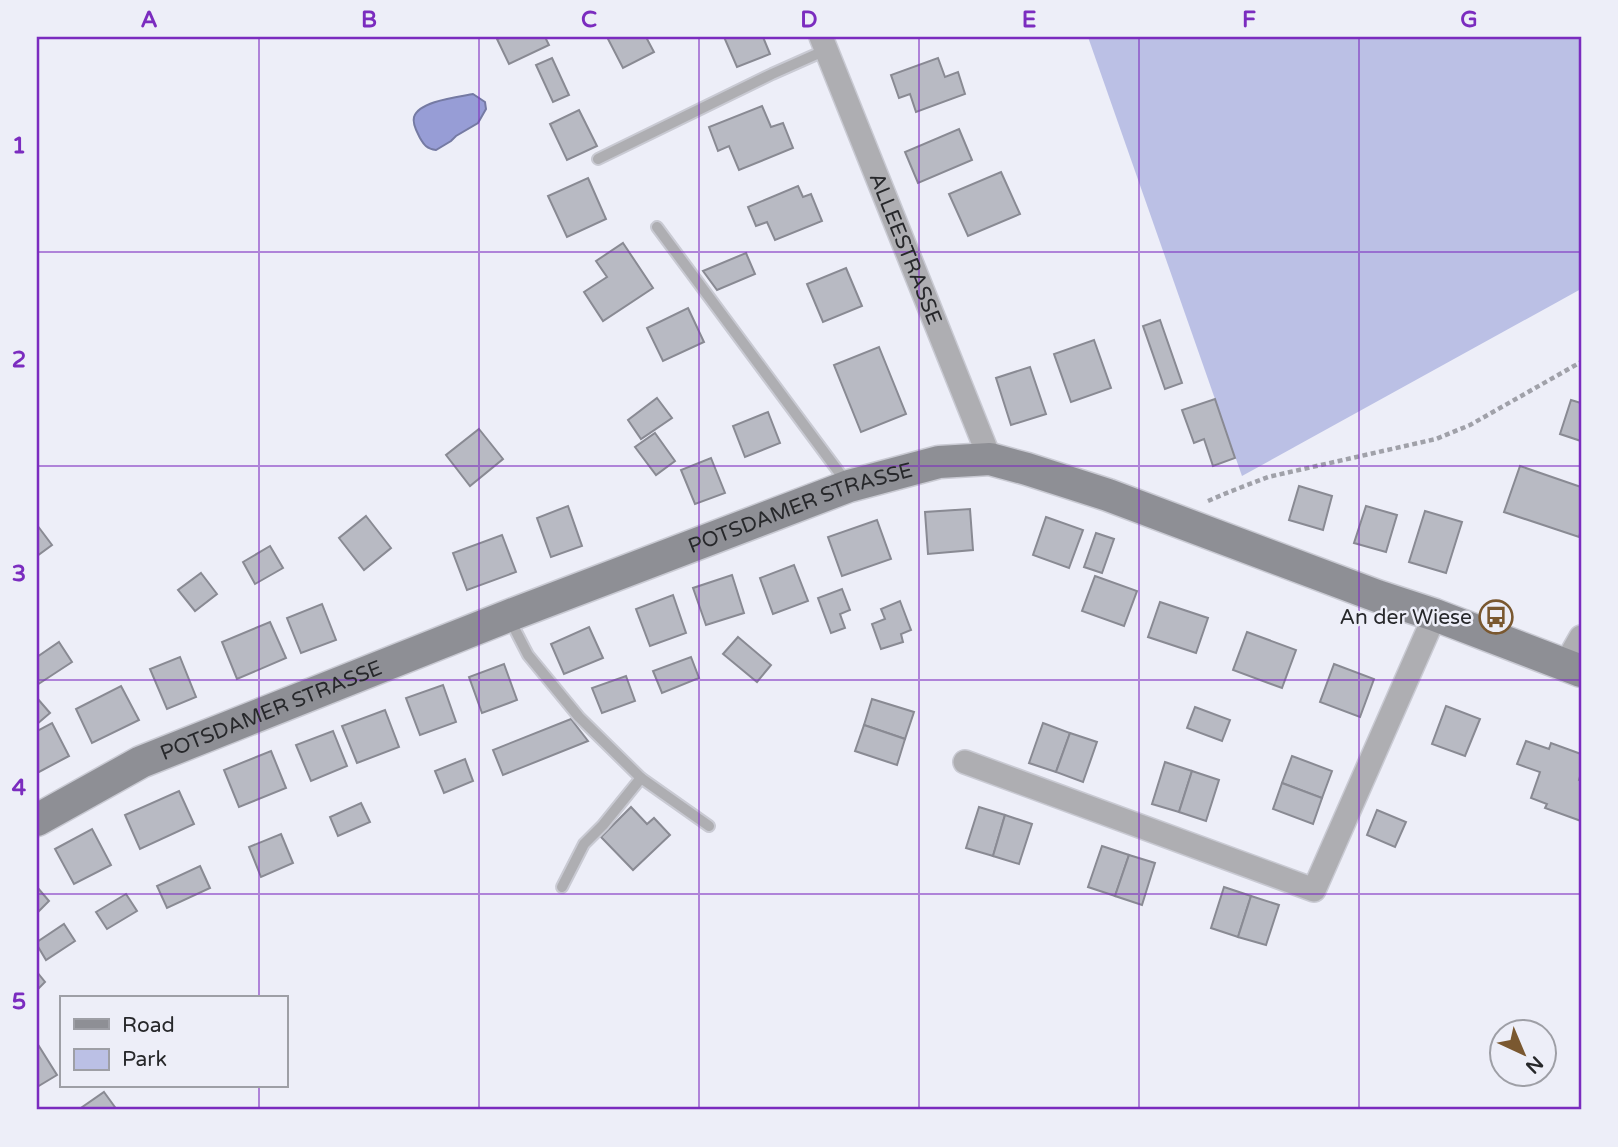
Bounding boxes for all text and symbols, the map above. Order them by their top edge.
text: A [140,6,158,34]
text: B [361,6,377,34]
text: C [581,6,597,34]
text: D [800,6,818,34]
text: E [1022,6,1036,34]
text: F [1242,6,1256,34]
text: G [1460,6,1478,34]
text: 1 [12,132,26,160]
street label: ALLEESTRASSE [864,169,947,328]
text: 2 [12,346,26,374]
street label: POTSDAMER STRASSE [685,457,915,559]
text: 3 [12,560,26,588]
bus stop icon: An der Wiese [1477,598,1515,636]
place label: An der Wiese [1339,605,1472,630]
street label: POTSDAMER STRASSE [157,655,385,766]
text: 4 [12,774,27,802]
text: 5 [12,988,26,1016]
legend [60,996,287,1088]
text: Road [122,1013,175,1038]
north arrow [1488,1018,1558,1088]
text: Park [122,1047,167,1072]
text: N [1521,1051,1547,1078]

